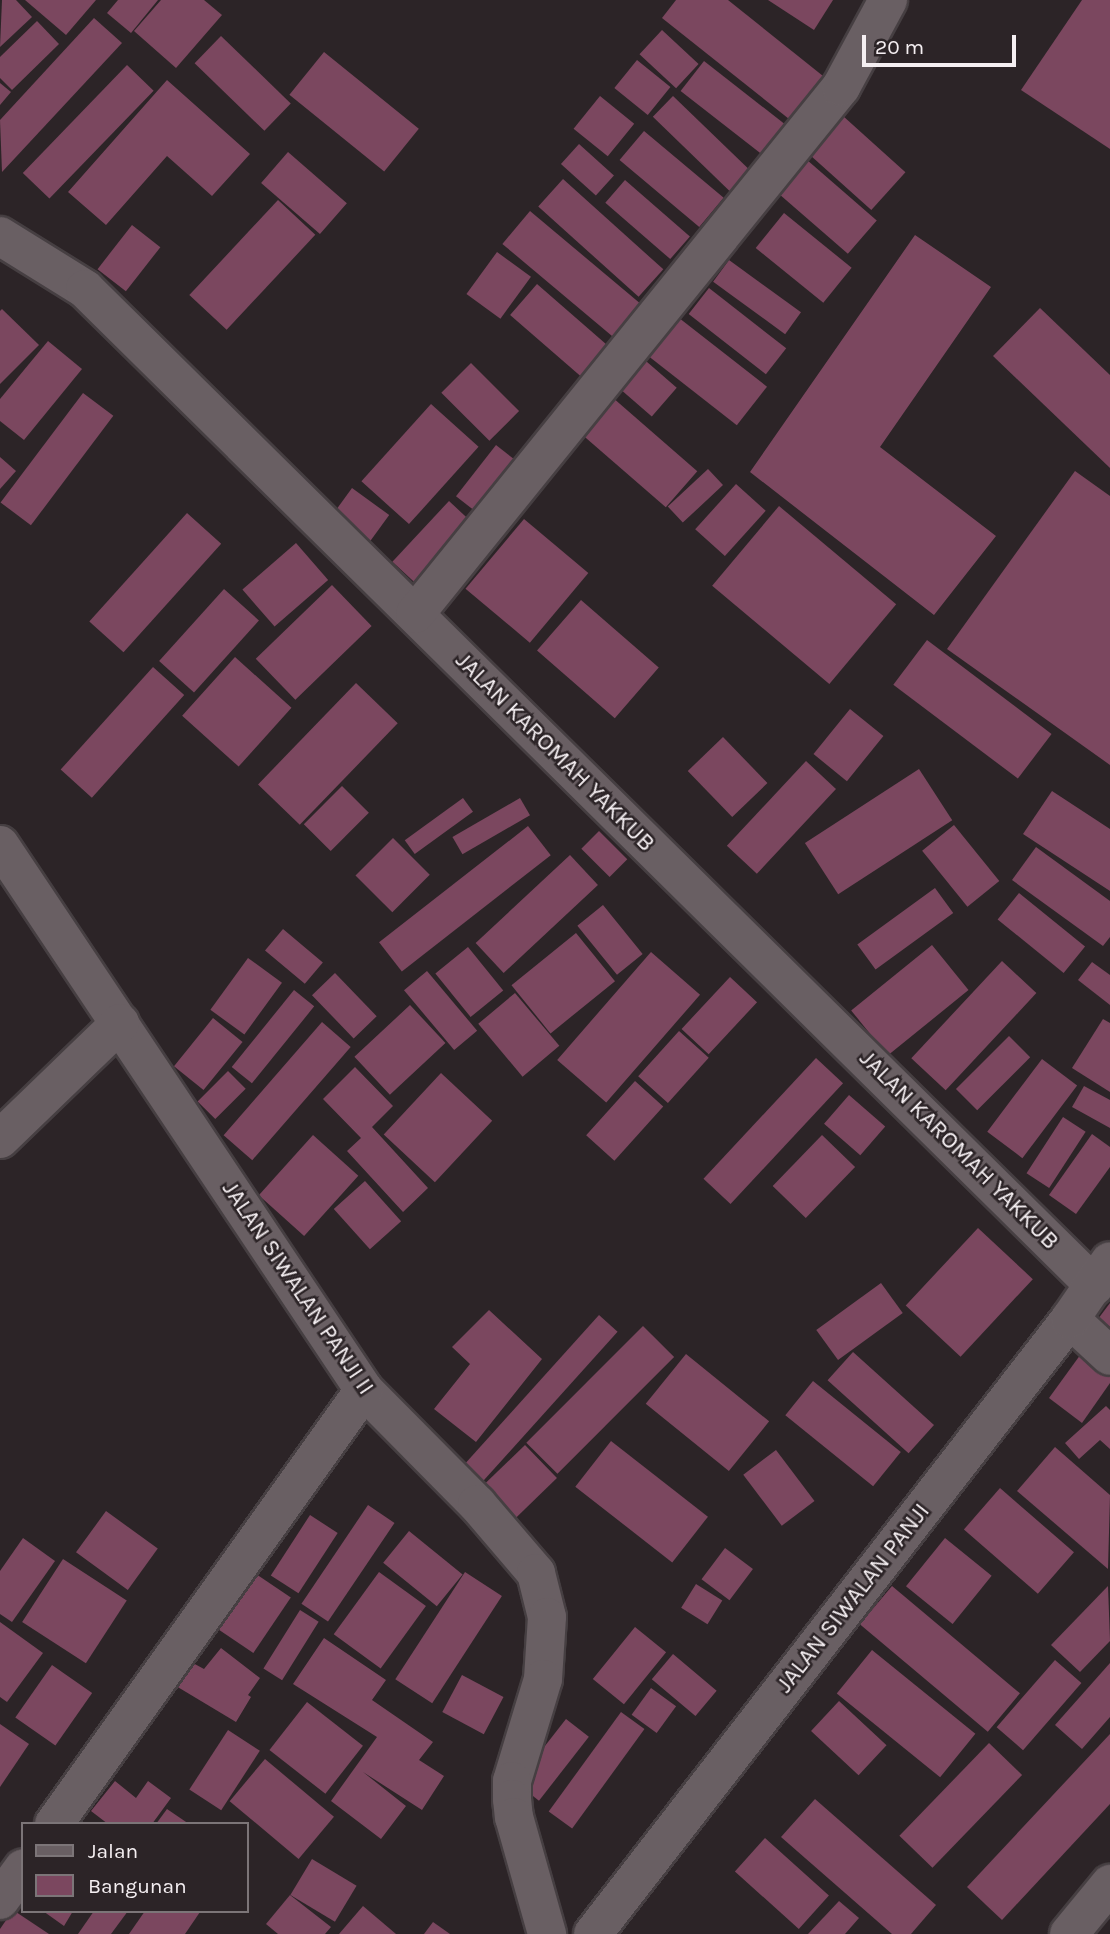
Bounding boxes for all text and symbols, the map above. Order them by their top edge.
scale bar [865,21,1019,65]
text: 20 m [875,35,924,59]
street label: JALAN KAROMAH YAKKUB [449,646,661,858]
street label: JALAN KAROMAH YAKKUB [853,1044,1065,1256]
street label: JALAN SIWALAN PANJI II [216,1176,380,1400]
street label: JALAN SIWALAN PANJI [770,1498,936,1698]
legend [21,1822,248,1913]
text: Jalan [88,1839,138,1863]
text: Bangunan [88,1874,187,1898]

